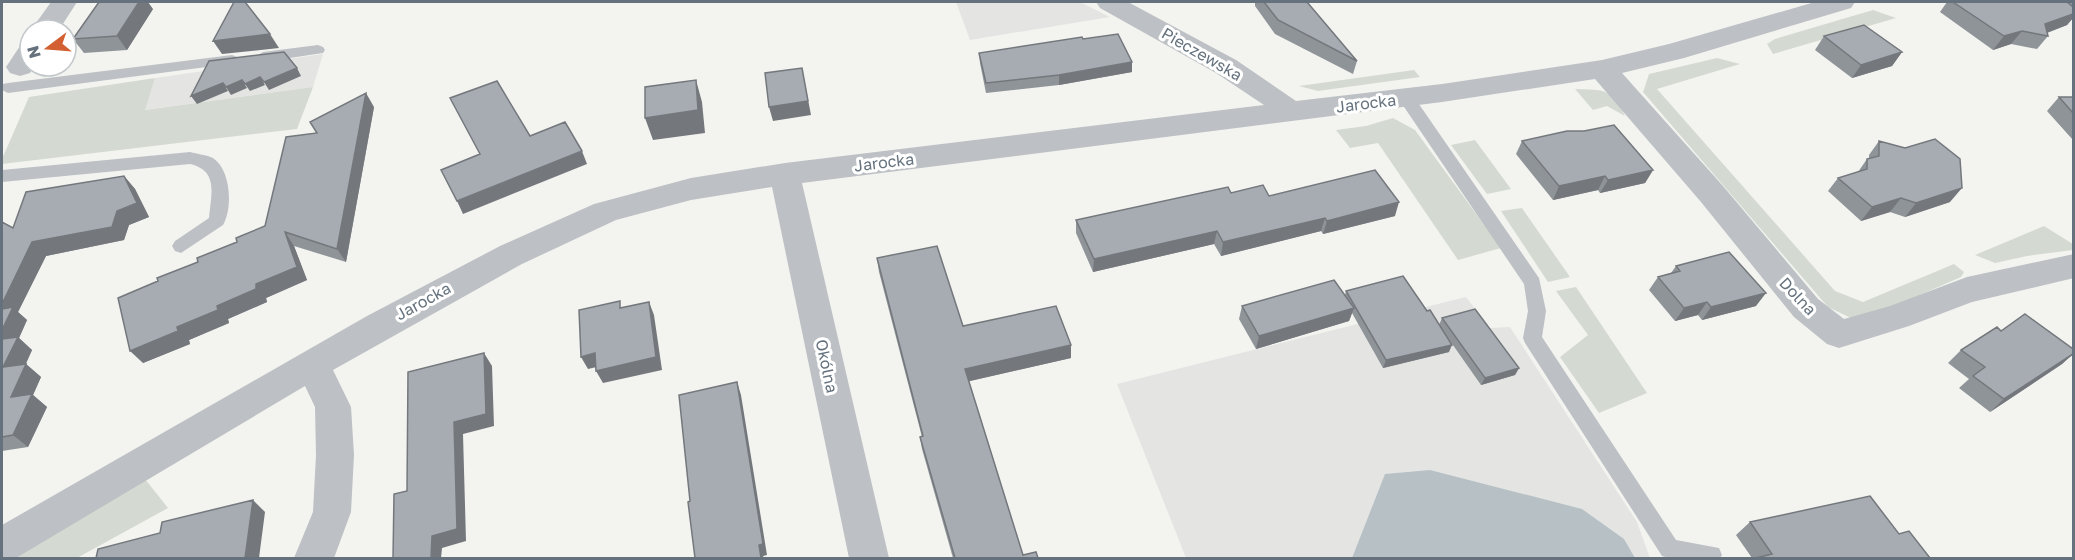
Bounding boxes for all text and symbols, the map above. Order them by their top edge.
north arrow [18,18,78,78]
street label: Pieczewska [1158,23,1246,85]
text: N [22,44,45,61]
street label: Jarocka [1335,89,1397,117]
street label: Jarocka [853,148,915,176]
street label: Dolna [1775,273,1821,319]
street label: Jarocka [392,278,454,324]
street label: Okólna [812,337,842,395]

